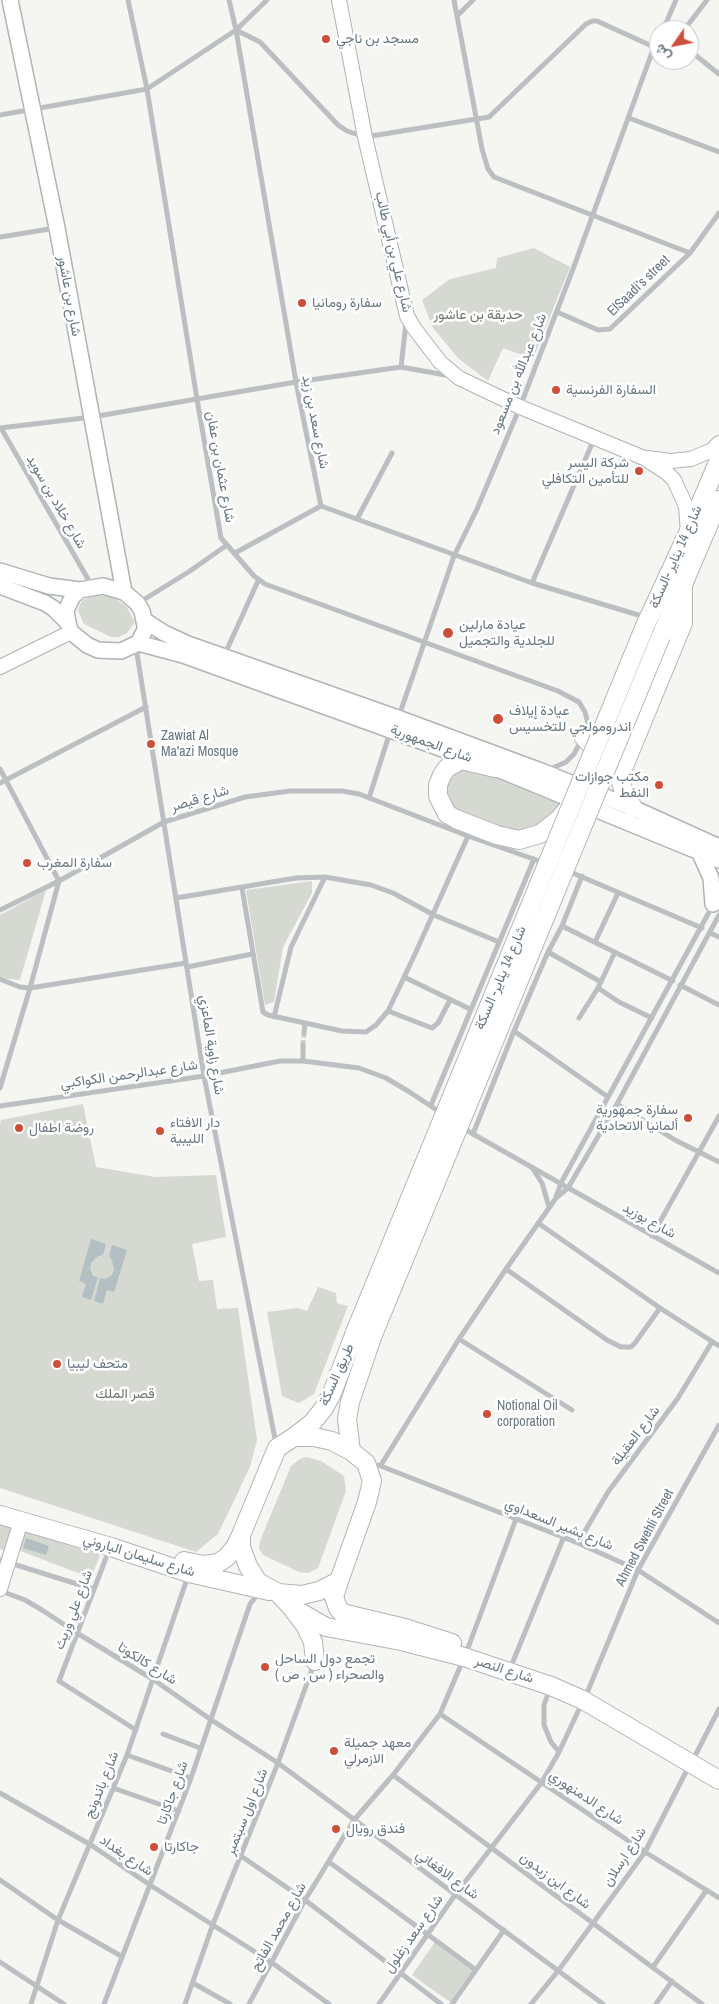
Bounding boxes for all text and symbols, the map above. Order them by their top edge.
north arrow [649,20,699,70]
place label: مسجد بن ناجي [336,31,419,47]
marker: مسجد بن ناجي [320,33,332,45]
text: ش [650,41,674,65]
street label: شارع علي بن أبي طالب [371,190,415,314]
street label: ElSaadi’s street [604,252,674,320]
street label: شارع بن عاشور [54,254,84,338]
place label: سفارة رومانيا [312,295,382,311]
marker: سفارة رومانيا [296,297,308,309]
park label: حديقة بن عاشور [433,307,523,323]
street label: شارع عبدالله بن مسعود [487,311,551,437]
street label: شارع سعد بن زيد [298,374,332,470]
place label: السفارة الفرنسية [566,382,656,398]
marker: السفارة الفرنسية [550,384,562,396]
street label: شارع عثمان بن عفان [202,410,238,524]
street label: شارع خلاد بن سويد [22,452,90,552]
place label: شركة اليسر للتأمين التكافلي [542,455,629,488]
marker: شركة اليسر للتأمين التكافلي [633,465,645,477]
street label: شارع 14 يناير -السكة [646,503,706,611]
place label: عيادة مارلين للجلدية والتجميل [459,617,555,650]
marker: عيادة مارلين للجلدية والتجميل [441,626,455,640]
place label: عيادة إيلاف اندرومولجي للتخسيس [509,703,631,736]
marker: عيادة إيلاف اندرومولجي للتخسيس [491,712,505,726]
street label: شارع الجمهورية [388,721,474,767]
place label: Zawiat Al Ma'azi Mosque [161,728,238,760]
marker: Zawiat Al Ma'azi Mosque [145,738,157,750]
place label: مكتب جوازات النفط [575,769,649,802]
marker: مكتب جوازات النفط [653,779,665,791]
street label: شارع قيصر [169,782,231,816]
place label: سفارة المغرب [37,855,112,871]
marker: سفارة المغرب [21,857,33,869]
street label: شارع 14 يناير- السكة [472,924,530,1032]
street label: شارع زاوية الماعزي [195,994,227,1096]
street label: شارع عبدالرحمن الكواكبي [59,1057,199,1093]
place label: سفارة جمهورية ألمانيا الاتحادية [596,1102,678,1134]
marker: سفارة جمهورية ألمانيا الاتحادية [682,1112,694,1124]
place label: دار اﻻفتاء الليبية [170,1115,220,1148]
place label: روضة اطفال [29,1120,94,1136]
marker: روضة اطفال [13,1122,25,1134]
marker: دار اﻻفتاء الليبية [154,1125,166,1137]
street label: شارع بوزيد [619,1200,679,1242]
street label: طريق السكة [316,1341,358,1409]
place label: متحف ليبيا [67,1356,128,1372]
marker: متحف ليبيا [51,1358,63,1370]
park label: قصر الملك [95,1386,155,1402]
place label: Notional Oil corporation [497,1398,558,1430]
street label: شارع العقيلة [608,1403,664,1469]
marker: Notional Oil corporation [481,1408,493,1420]
street label: Ahmed Swehli Street [612,1486,678,1590]
street label: شارع بشير السعداوي [502,1496,616,1554]
street label: شارع سليمان الباروني [81,1531,197,1581]
street label: شارع علي وريث [51,1568,97,1652]
street label: شارع كالكوتا [114,1639,180,1689]
place label: تجمع دول الساحل والصحراء ( س , ص ) [275,1651,384,1684]
street label: شارع النصر [472,1653,536,1687]
marker: تجمع دول الساحل والصحراء ( س , ص ) [259,1661,271,1673]
place label: معهد جميلة الازمرلي [344,1735,411,1768]
marker: معهد جميلة الازمرلي [328,1745,340,1757]
street label: شارع باندونج [81,1749,123,1821]
street label: شارع جاكارتا [154,1759,192,1827]
street label: شارع اول سبتمبر [222,1766,272,1858]
street label: شارع الدمنهوري [546,1767,626,1829]
place label: فندق رويال [346,1821,405,1837]
marker: فندق رويال [330,1823,342,1835]
street label: شارع ارسلان [600,1824,650,1890]
street label: شارع بغداد [96,1832,156,1880]
place label: جاكارتا [164,1839,199,1855]
marker: جاكارتا [148,1841,160,1853]
street label: شارع الافغاني [412,1847,482,1903]
street label: شارع ابن زيدون [516,1849,594,1913]
street label: شارع محمد الفاتح [248,1880,310,1974]
street label: شارع سعد زغلول [381,1892,447,1976]

